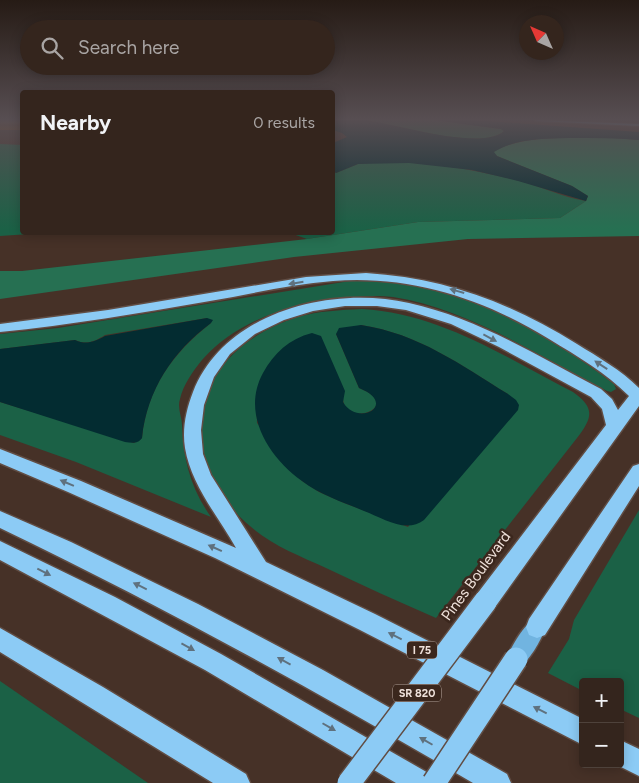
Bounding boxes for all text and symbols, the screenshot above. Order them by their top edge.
north arrow [519,15,564,60]
search box [20,20,335,75]
icon: search [38,34,66,62]
text: Search here [78,36,180,59]
text: Nearby [40,110,111,135]
text: 0 results [253,113,315,132]
one-way arrow [288,279,304,287]
one-way arrow [450,287,465,295]
one-way arrow [482,334,497,342]
one-way arrow [594,360,607,370]
one-way arrow [59,479,74,487]
street label: Pines Boulevard [438,528,514,624]
one-way arrow [208,544,222,552]
one-way arrow [37,568,51,576]
one-way arrow [133,582,148,590]
one-way arrow [388,632,402,640]
road number: I 75 [407,642,437,658]
one-way arrow [181,643,194,652]
one-way arrow [277,657,292,665]
map controls [579,678,624,768]
button: + [579,678,624,723]
road number: SR 820 [393,684,441,701]
one-way arrow [532,706,547,714]
one-way arrow [322,723,336,732]
button: − [579,723,624,768]
one-way arrow [419,736,432,745]

